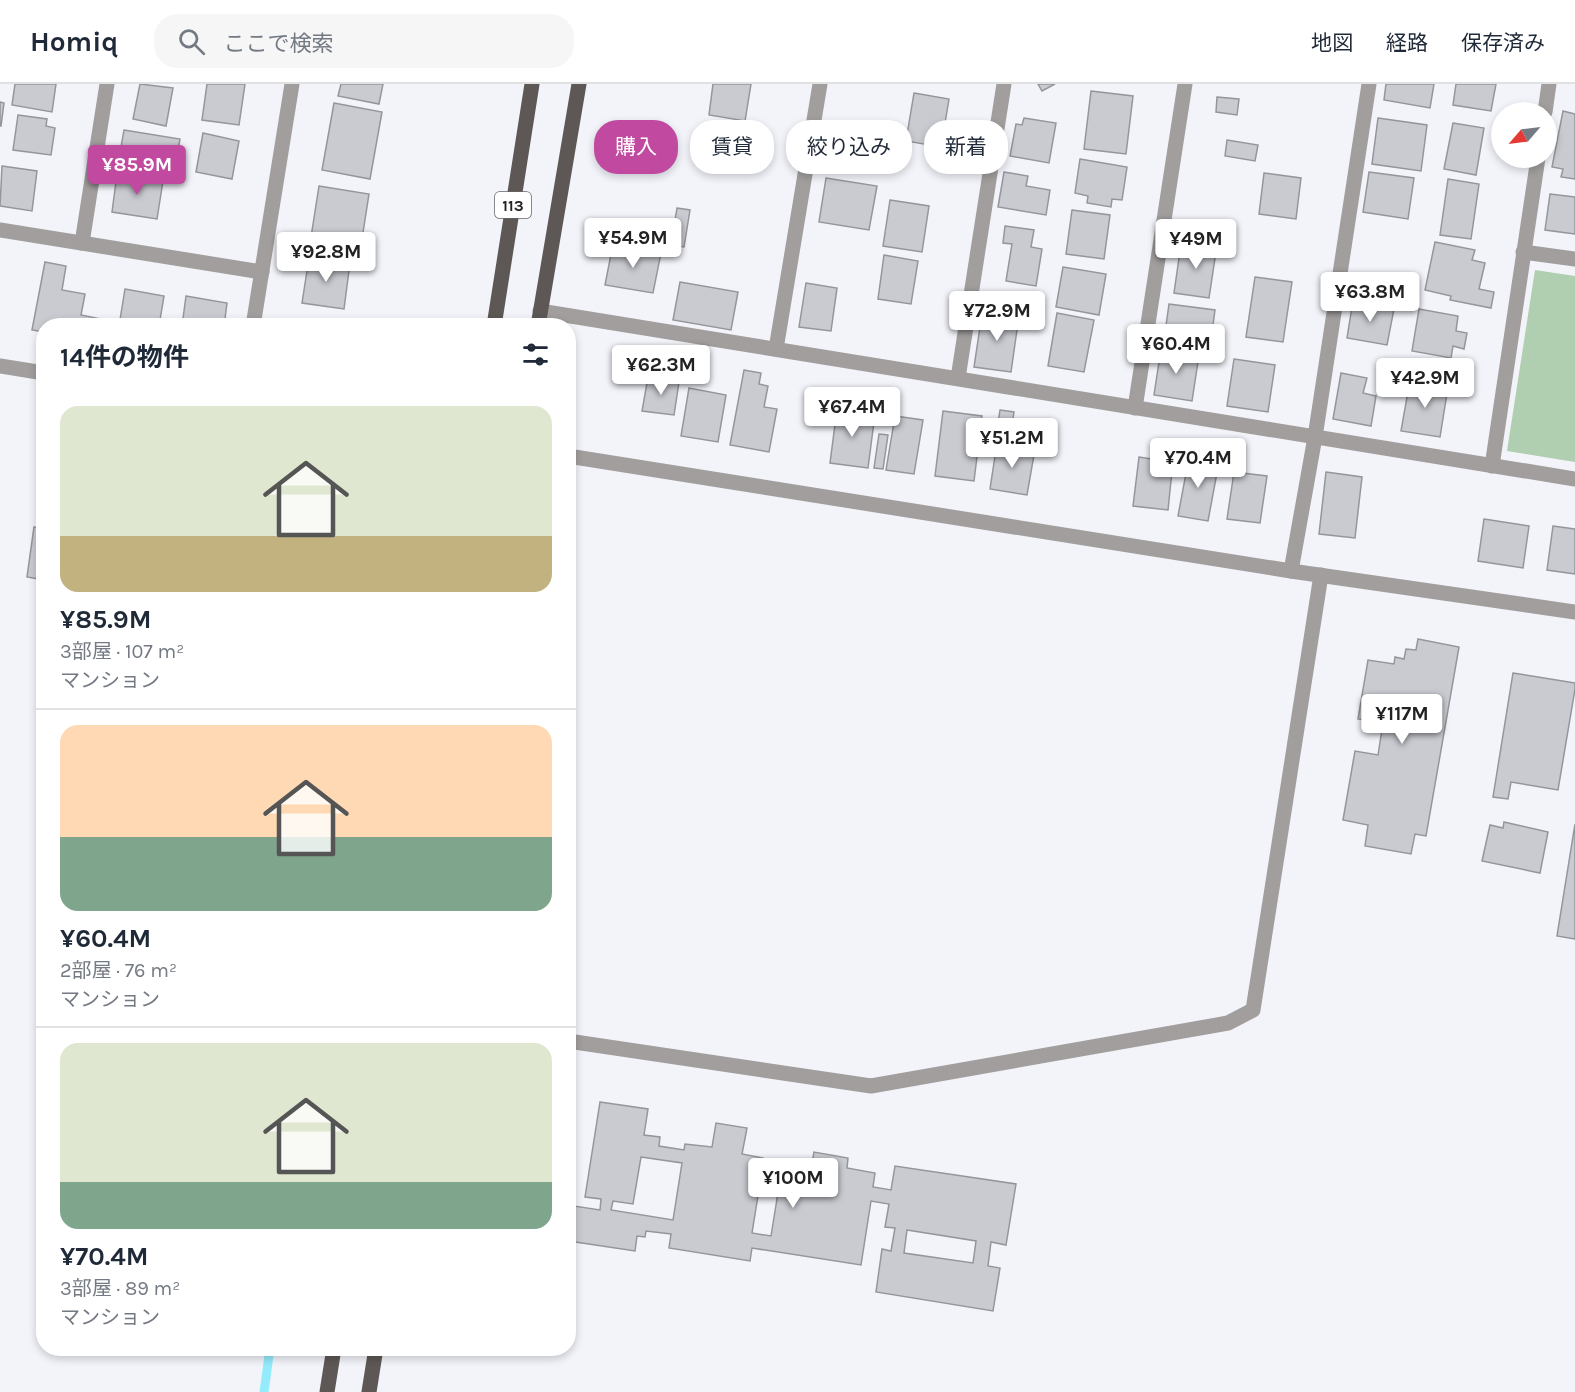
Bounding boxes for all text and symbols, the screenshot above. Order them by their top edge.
search box [154,14,574,68]
text: Homiq [30,25,118,58]
icon: search [175,25,208,58]
text: ここで検索 [223,31,333,57]
text: 地図 [1311,31,1353,55]
text: 経路 [1386,31,1428,55]
text: 保存済み [1461,31,1545,55]
north arrow [1491,102,1557,168]
map controls [1491,102,1557,168]
chip: 購入 [594,120,678,174]
chip: 賃貸 [690,120,774,174]
chip: 絞り込み [786,120,912,174]
chip: 新着 [924,120,1008,174]
pin: ¥85.9M [88,145,186,196]
text: ¥85.9M [102,153,172,176]
road number: 113 [495,192,531,218]
pin: ¥54.9M [584,218,682,269]
pin: ¥49M [1160,219,1232,270]
text: ¥54.9M [598,226,668,249]
text: ¥49M [1169,227,1223,250]
pin: ¥92.8M [277,232,375,283]
text: ¥92.8M [291,240,361,263]
pin: ¥63.8M [1321,272,1419,323]
text: ¥63.8M [1334,280,1406,303]
pin: ¥72.9M [948,291,1046,342]
text: ¥72.9M [963,299,1031,322]
pin: ¥60.4M [1127,324,1225,375]
text: ¥60.4M [1141,332,1211,355]
icon: filters [519,338,552,371]
text: 14件の物件 [60,342,189,373]
pin: ¥62.3M [612,345,710,396]
text: ¥62.3M [626,353,696,376]
pin: ¥42.9M [1376,358,1474,409]
text: ¥42.9M [1390,366,1460,389]
pin: ¥67.4M [803,387,901,438]
text: ¥67.4M [818,395,886,418]
pin: ¥51.2M [963,418,1061,469]
text: ¥51.2M [980,426,1044,449]
pin: ¥70.4M [1149,438,1247,489]
icon: home [252,445,360,553]
text: ¥70.4M [1164,446,1232,469]
text: ¥85.9M [60,604,151,635]
text: 3部屋 · 107 m² [60,640,184,663]
text: マンション [60,669,160,692]
pin: ¥117M [1360,694,1444,745]
text: ¥117M [1375,702,1429,725]
icon: home [252,764,360,872]
text: ¥60.4M [60,923,151,954]
text: 2部屋 · 76 m² [60,959,177,982]
text: マンション [60,988,160,1011]
icon: home [252,1082,360,1190]
pin: ¥100M [751,1158,835,1209]
text: ¥100M [762,1166,824,1189]
text: ¥70.4M [60,1241,148,1272]
text: 3部屋 · 89 m² [60,1277,180,1300]
text: マンション [60,1306,160,1329]

